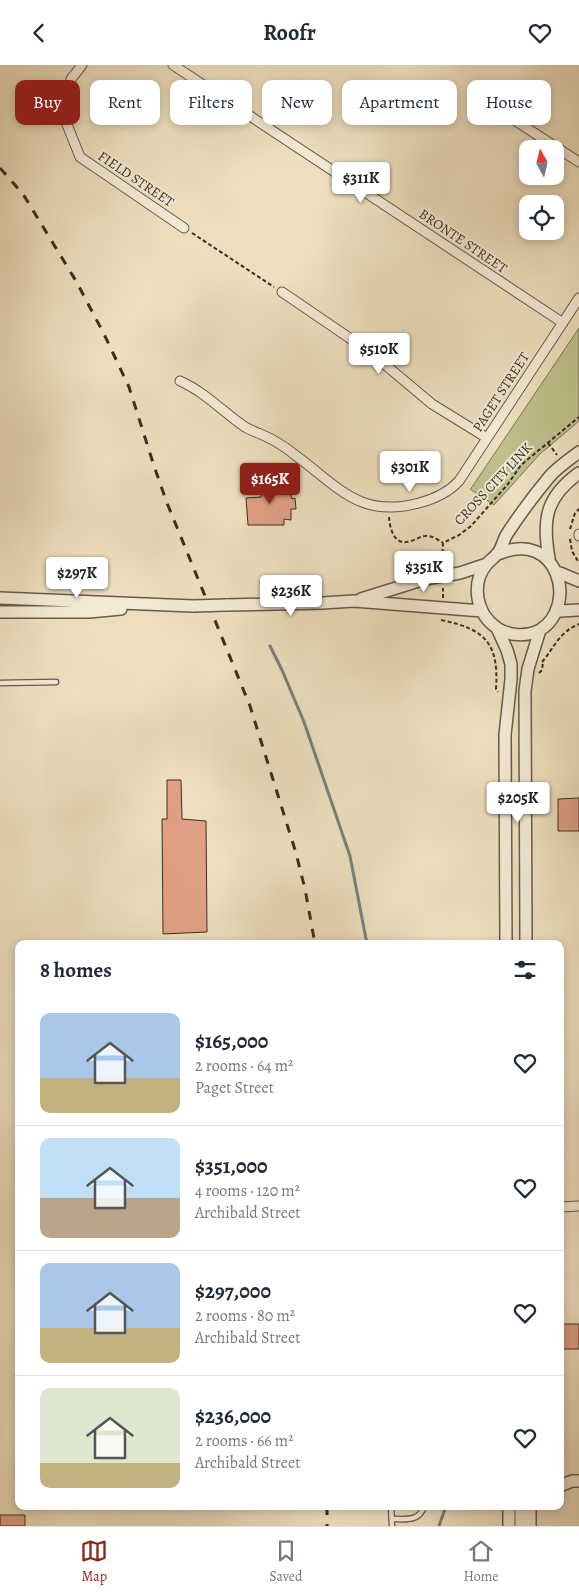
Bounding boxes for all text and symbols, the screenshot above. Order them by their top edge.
text: Roofr [263,18,316,48]
icon: back [25,19,53,47]
icon: heart [526,19,554,47]
chip: Buy [15,80,80,125]
chip: Rent [90,80,160,125]
chip: Filters [170,80,252,125]
chip: New [262,80,332,125]
chip: Apartment [342,80,457,125]
chip: House [467,80,551,125]
north arrow [519,140,564,185]
map controls [519,140,564,240]
street label: FIELD STREET [94,147,178,212]
pin: $311K [326,161,396,204]
text: $311K [343,167,379,189]
button: locate [519,195,564,240]
street label: BRONTE STREET [415,204,511,278]
pin: $510K [344,333,414,375]
text: $510K [360,338,398,360]
street label: PAGET STREET [468,348,534,435]
street label: CROSS CITY LINK [450,438,536,529]
pin: $301K [375,451,445,493]
text: $301K [391,456,429,478]
pin: $165K [235,463,305,505]
text: $165K [251,468,289,490]
pin: $351K [389,551,459,593]
text: $351K [405,556,443,578]
pin: $297K [42,557,112,599]
text: $297K [57,562,97,584]
pin: $236K [256,575,326,617]
text: $236K [271,580,311,602]
pin: $205K [483,781,553,824]
text: $205K [498,787,538,809]
text: 8 homes [40,956,112,984]
icon: filters [511,956,539,984]
text: $165,000 [195,1027,268,1055]
icon: home [80,1033,140,1093]
icon: heart [511,1049,539,1077]
text: 2 rooms · 64 m² [195,1055,293,1077]
text: Paget Street [195,1077,274,1099]
text: $351,000 [195,1152,268,1180]
icon: home [80,1158,140,1218]
icon: heart [511,1174,539,1202]
text: 4 rooms · 120 m² [195,1180,300,1202]
text: Archibald Street [195,1202,300,1224]
text: $297,000 [195,1277,271,1305]
icon: home [80,1283,140,1343]
icon: heart [511,1299,539,1327]
text: 2 rooms · 80 m² [195,1305,295,1327]
text: Archibald Street [195,1327,300,1349]
text: $236,000 [195,1402,271,1430]
icon: home [80,1408,140,1468]
icon: heart [511,1424,539,1452]
text: 2 rooms · 66 m² [195,1430,293,1452]
text: Archibald Street [195,1452,300,1474]
tab: Map [80,1537,108,1586]
tab: Saved [269,1537,303,1586]
tab: Home [463,1537,499,1586]

